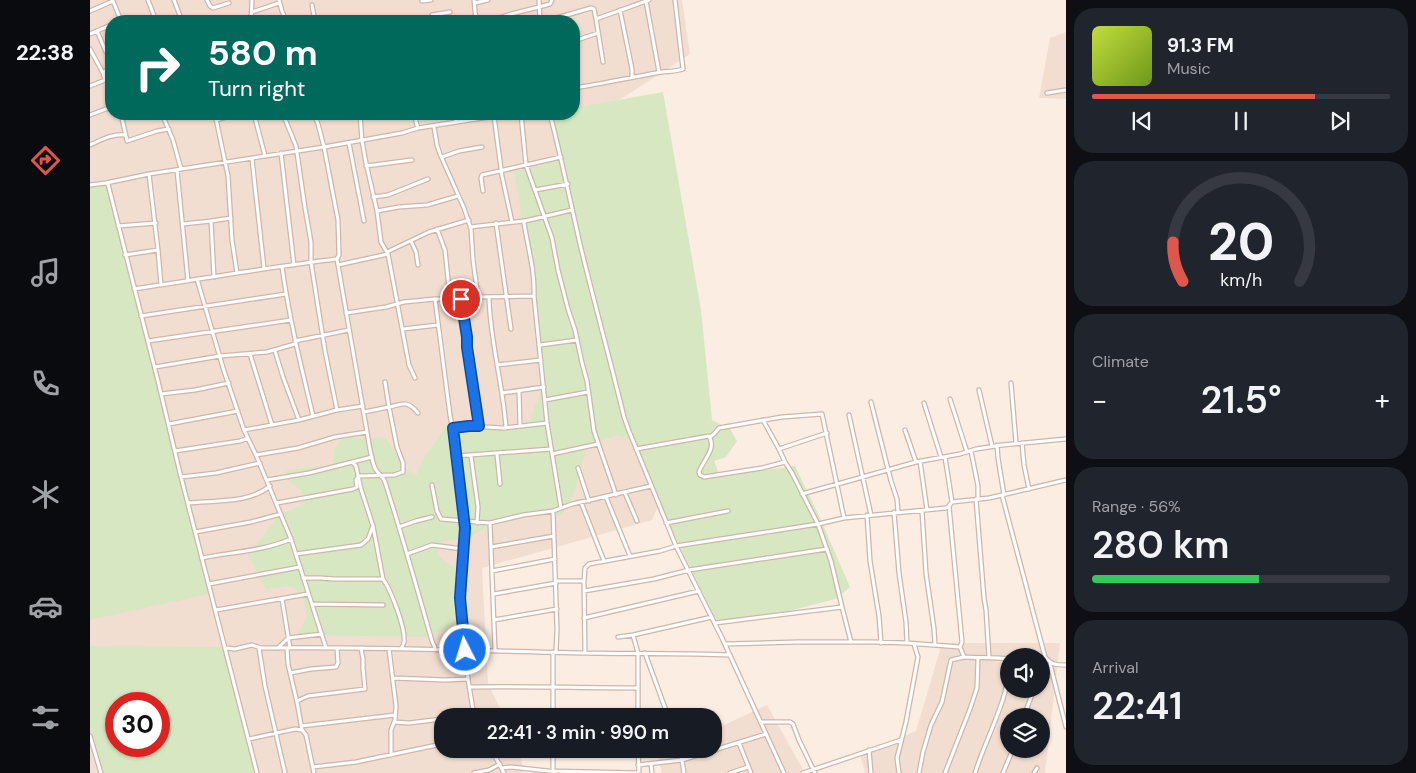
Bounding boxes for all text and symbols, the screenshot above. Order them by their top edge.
text: 580 m [208,30,318,76]
text: 91.3 FM [1167,33,1234,58]
icon: right [125,35,190,100]
text: 22:38 [16,38,74,67]
text: Music [1167,58,1211,79]
text: Turn right [208,74,305,103]
icon: previous [1128,107,1156,135]
icon: pause [1227,107,1255,135]
icon: next [1326,107,1354,135]
icon: directions [28,143,63,178]
text: 20 [1208,208,1274,276]
icon: music [28,255,63,290]
text: km/h [1220,268,1262,292]
pin [440,278,482,320]
icon: arrive [447,285,475,313]
text: Climate [1092,351,1149,372]
icon: phone [28,366,63,401]
text: 21.5° [1200,375,1282,425]
text: − [1092,382,1107,419]
text: + [1375,382,1390,419]
icon: climate [28,477,63,512]
text: Range · 56% [1092,496,1181,517]
text: 280 km [1092,520,1229,570]
icon: car [28,589,63,624]
position arrow [438,623,490,675]
map controls [1000,648,1050,758]
button: sound [1000,648,1050,698]
text: Arrival [1092,657,1139,678]
text: 22:41 [1092,681,1182,731]
speed limit sign: 30 [105,692,170,757]
icon: filters [28,700,63,735]
button: layers [1000,708,1050,758]
text: 22:41 · 3 min · 990 m [487,720,669,745]

